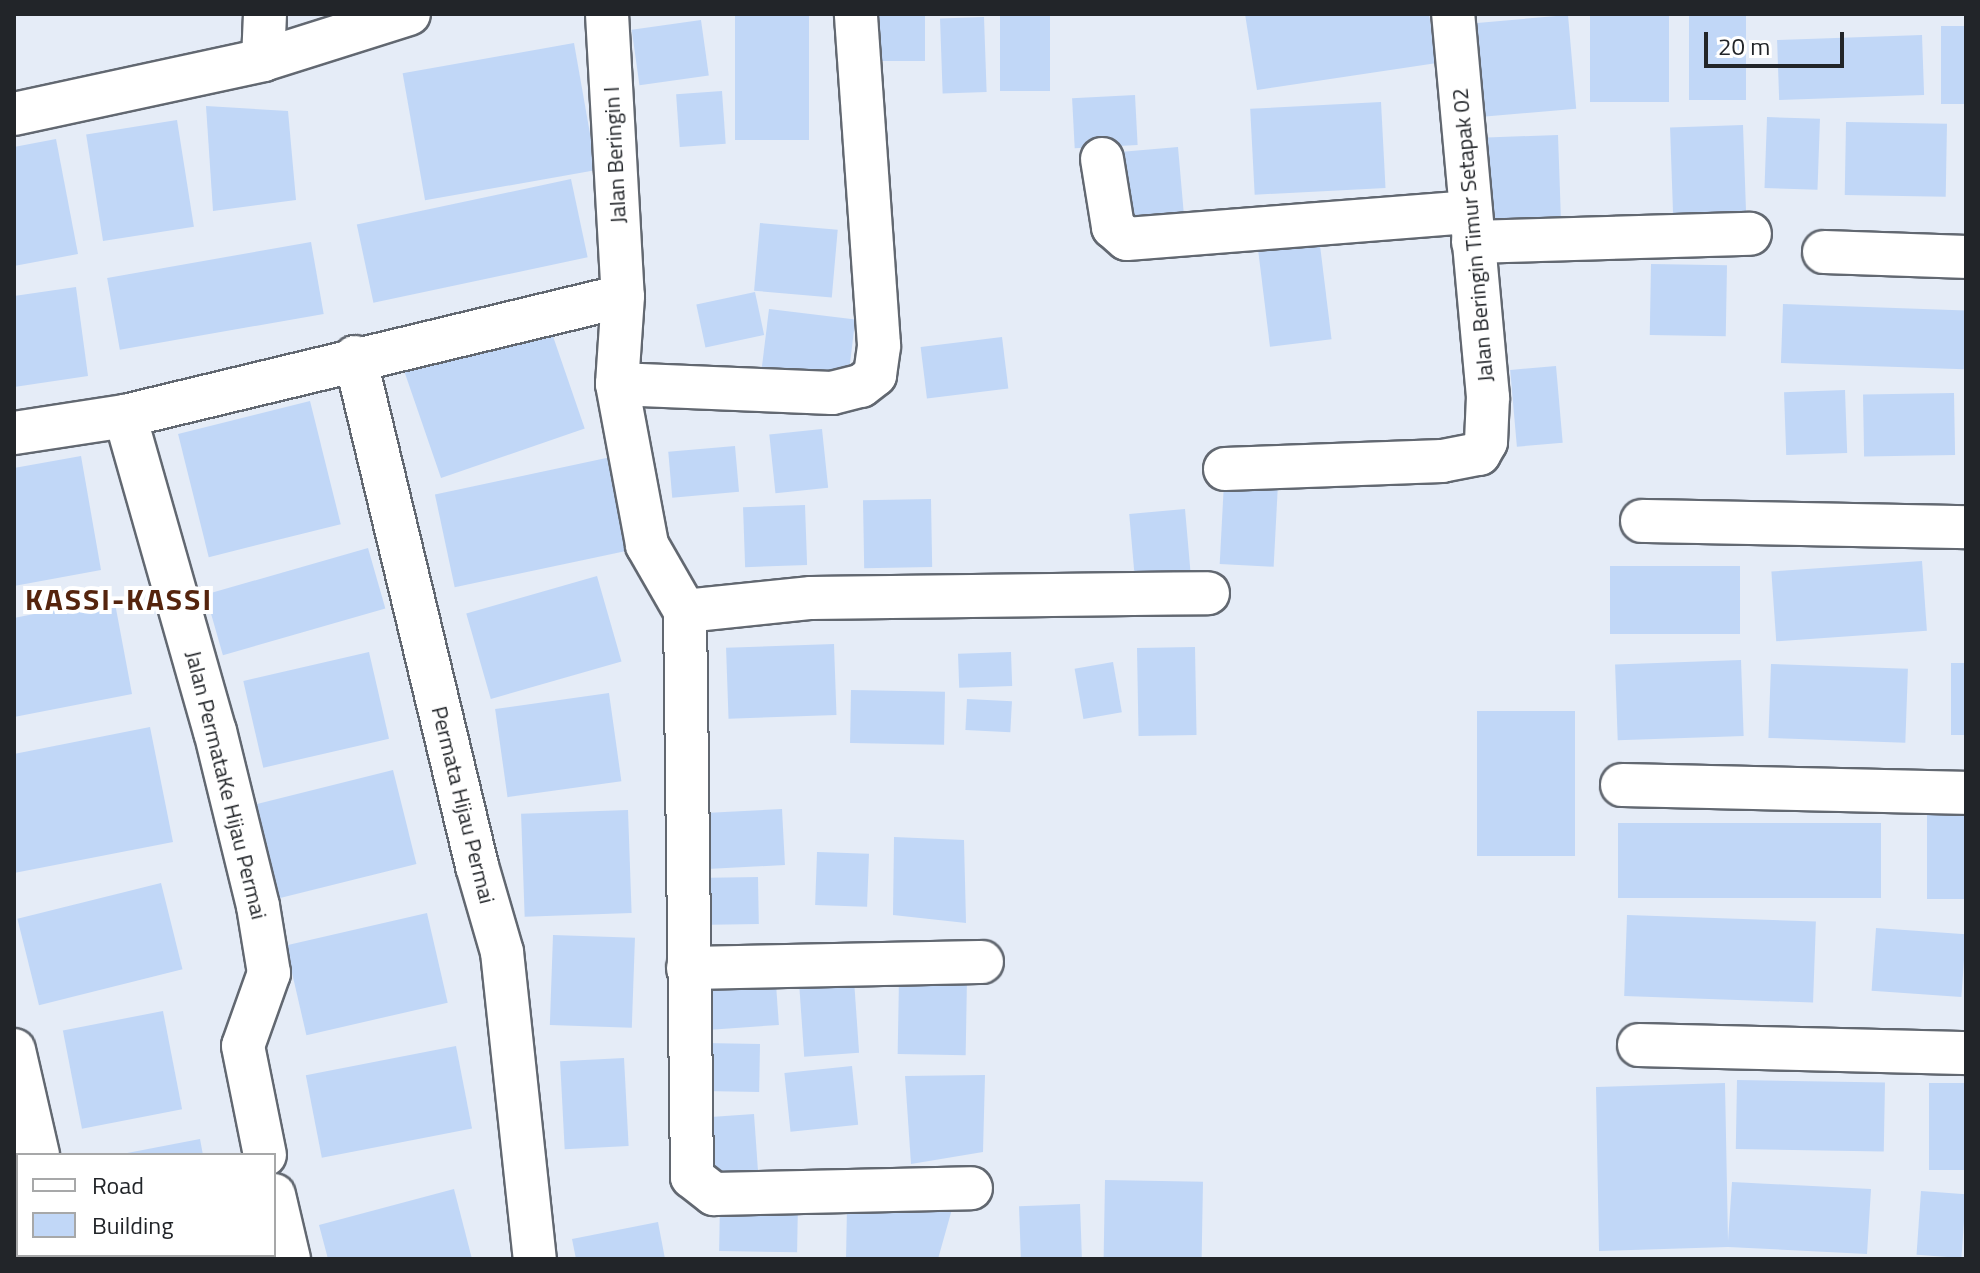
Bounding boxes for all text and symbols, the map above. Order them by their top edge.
scale bar [1708,16,1848,66]
text: 20 m [1718,28,1770,64]
street label: Jalan Beringin I [598,86,632,224]
street label: Jalan Beringin Timur Setapak 02 [1447,87,1499,383]
district label: KASSI-KASSI [25,581,213,617]
street label: Jalan PermataKe Hijau Permai [180,648,272,922]
street label: Permata Hijau Permai [426,704,500,906]
legend [16,1153,276,1257]
text: Road [92,1167,144,1203]
text: Building [92,1207,174,1243]

